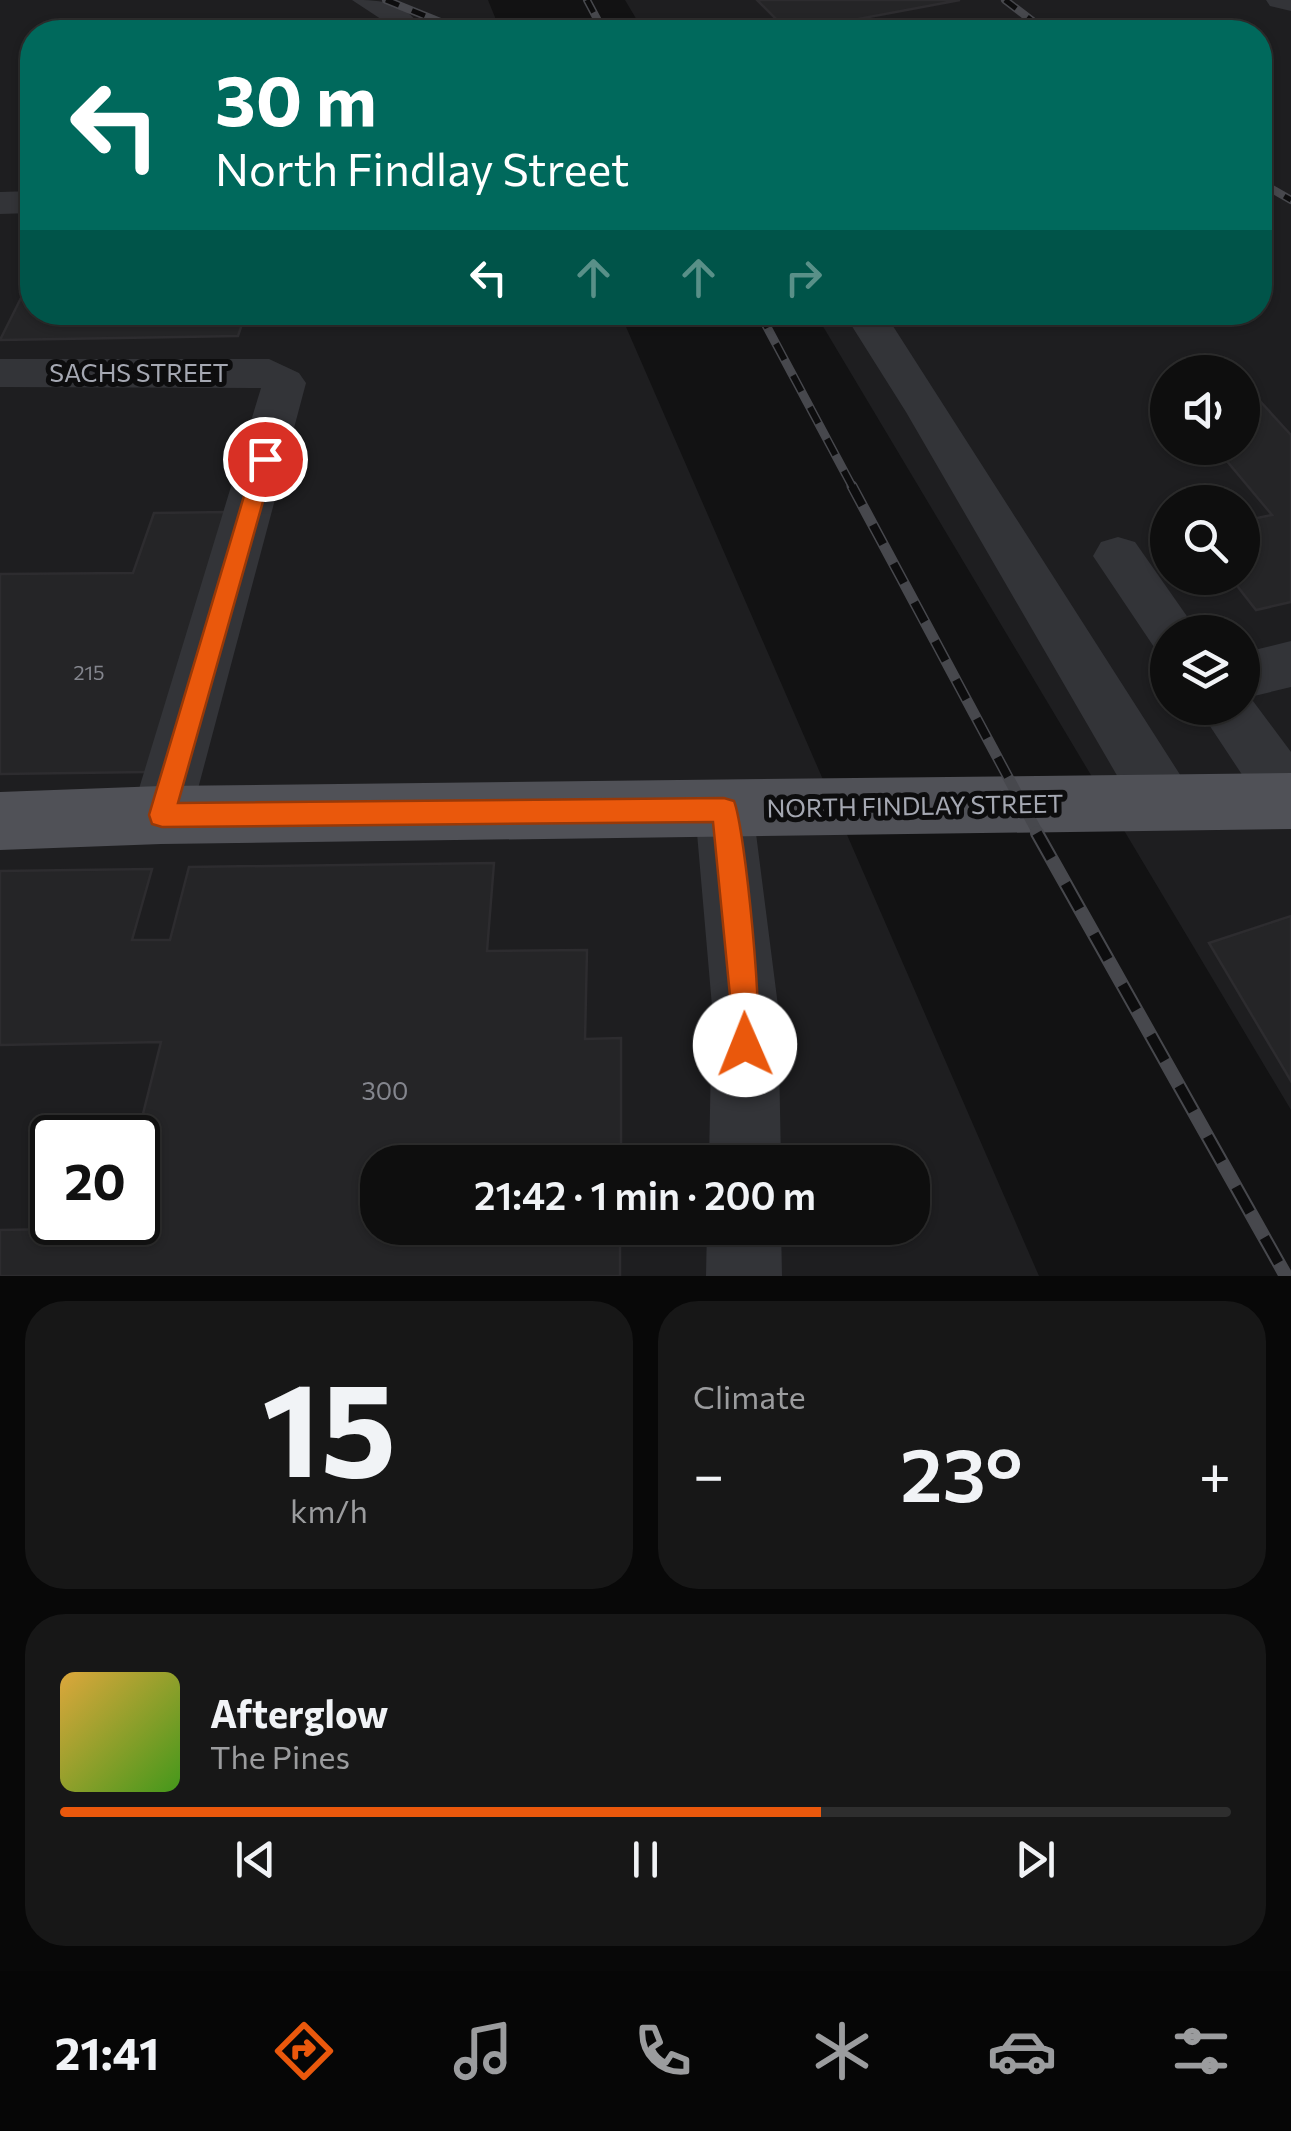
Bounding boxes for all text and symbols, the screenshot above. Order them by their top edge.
text: 30 m [215,55,377,140]
icon: left [50,60,180,190]
text: North Findlay Street [215,140,629,195]
icon: left [461,250,516,305]
icon: ahead [566,250,621,305]
icon: ahead [671,250,726,305]
icon: right [776,250,831,305]
map controls [1150,355,1260,725]
button: sound [1150,355,1260,465]
street label: SACHS STREET [49,357,229,387]
pin [223,417,308,502]
icon: arrive [238,432,293,487]
button: search [1150,485,1260,595]
button: layers [1150,615,1260,725]
house number: 215 [73,660,105,684]
street label: NORTH FINDLAY STREET [766,787,1064,823]
position arrow [693,993,797,1097]
house number: 300 [362,1075,408,1105]
speed limit sign: 20 [30,1115,160,1245]
text: 21:42 · 1 min · 200 m [474,1171,816,1218]
text: 15 [262,1345,396,1504]
text: Climate [693,1376,806,1416]
text: 23° [900,1426,1023,1517]
text: − [693,1439,724,1506]
text: + [1199,1439,1231,1506]
text: km/h [290,1490,368,1530]
text: Afterglow [210,1689,388,1736]
text: The Pines [210,1736,350,1776]
icon: previous [228,1832,283,1887]
icon: pause [618,1832,673,1887]
icon: next [1008,1832,1063,1887]
icon: directions [269,2016,339,2086]
icon: music [448,2016,518,2086]
icon: phone [628,2016,698,2086]
icon: climate [807,2016,877,2086]
icon: car [987,2016,1057,2086]
icon: filters [1166,2016,1236,2086]
text: 21:41 [55,2024,159,2079]

